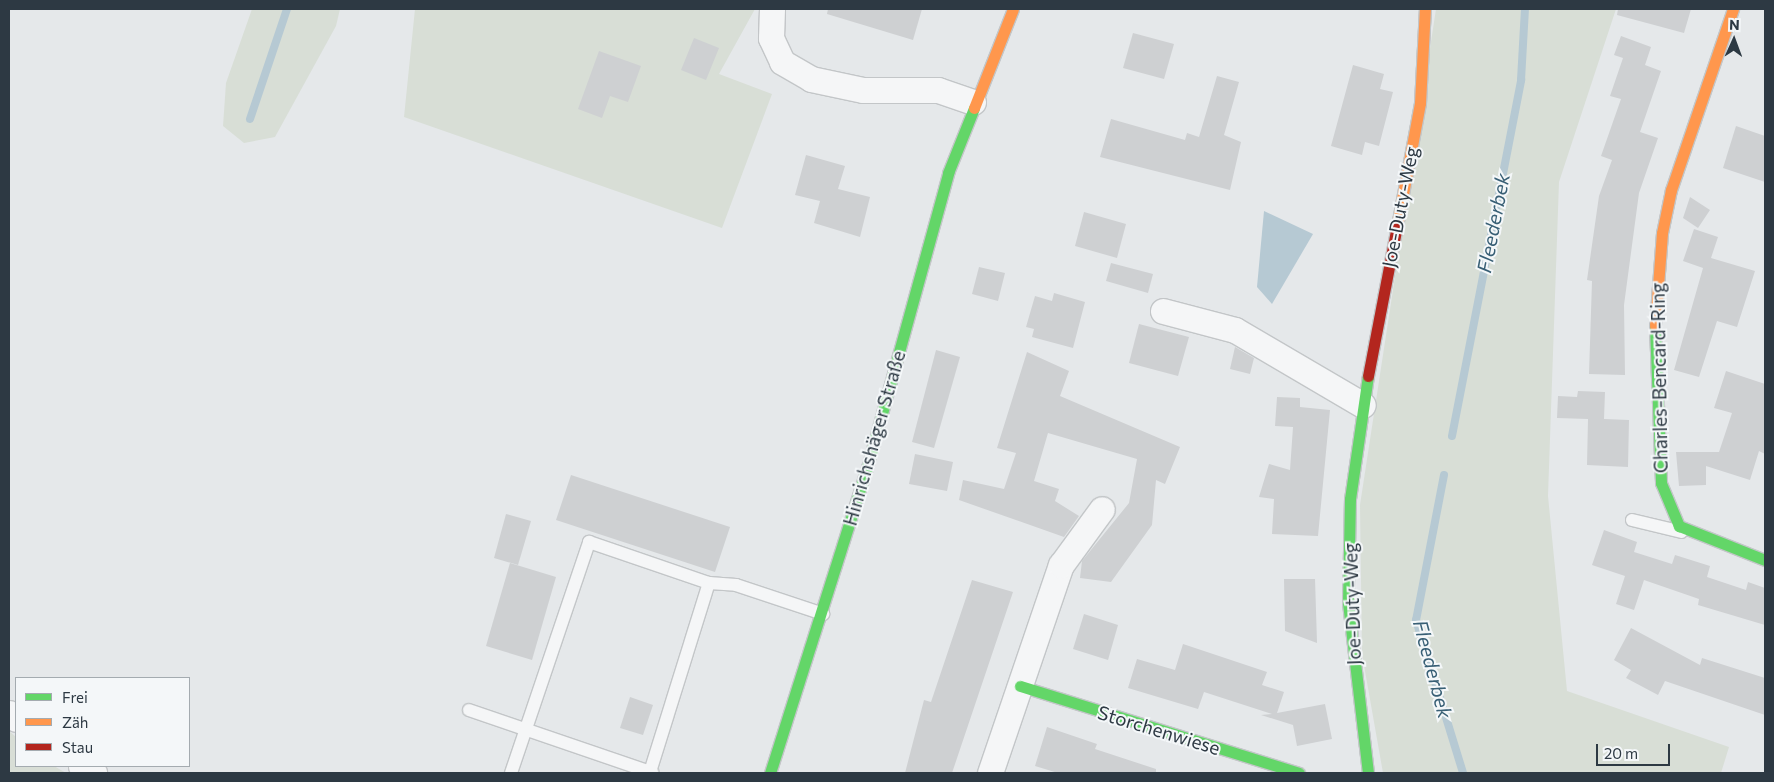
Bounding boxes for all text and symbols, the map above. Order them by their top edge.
north arrow [1709,15,1759,65]
text: N [1729,16,1740,33]
street label: Joe-Duty-Weg [1377,145,1423,269]
water label: Fleederbek [1472,171,1514,275]
street label: Charles-Bencard-Ring [1646,283,1672,473]
street label: Hinrichshäger Straße [838,348,910,528]
street label: Joe-Duty-Weg [1338,542,1366,666]
water label: Fleederbek [1408,617,1458,721]
legend [15,677,190,767]
text: Frei [62,688,88,706]
street label: Storchenwiese [1095,701,1223,759]
text: Zäh [62,713,88,731]
scale bar [1599,734,1673,766]
text: Stau [62,738,93,756]
text: 20 m [1604,744,1638,762]

